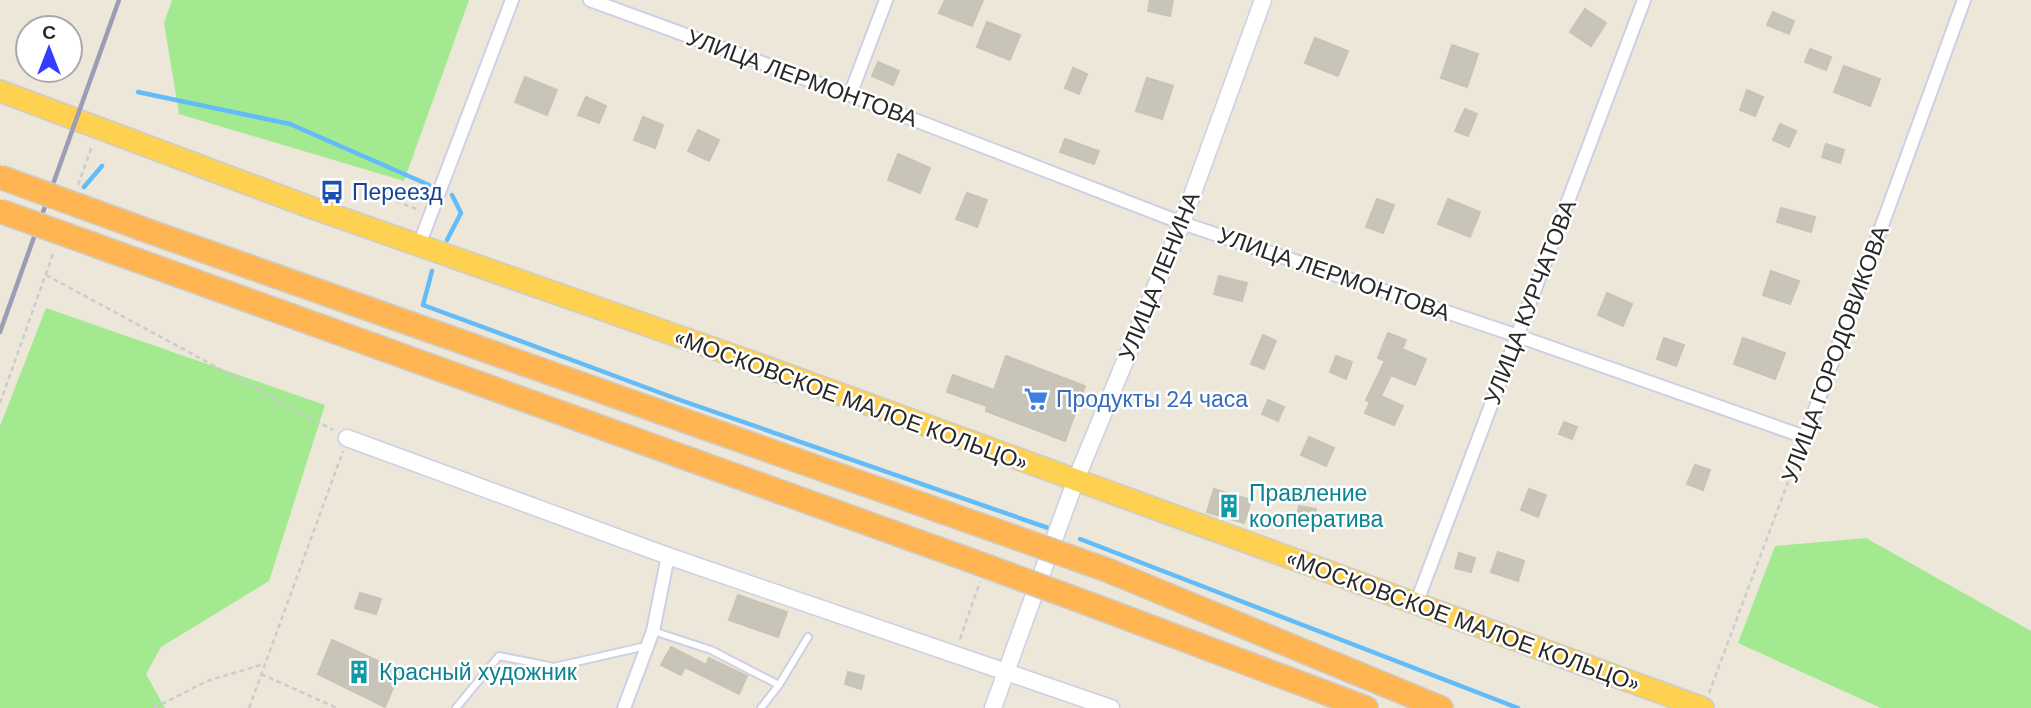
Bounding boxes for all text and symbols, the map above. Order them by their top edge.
north arrow [14,14,84,84]
text: С [42,20,56,45]
street label: УЛИЦА ЛЕРМОНТОВА [682,22,922,134]
place label: Переезд [352,177,443,207]
bus stop icon: Переезд [318,178,346,206]
street label: УЛИЦА ЛЕНИНА [1111,187,1207,365]
street label: УЛИЦА КУРЧАТОВА [1477,195,1583,409]
street label: УЛИЦА ЛЕРМОНТОВА [1214,220,1455,328]
street label: УЛИЦА ГОРОДОВИКОВА [1774,221,1896,487]
street label: «МОСКОВСКОЕ МАЛОЕ КОЛЬЦО» [670,322,1032,478]
place label: Продукты 24 часа [1056,384,1248,414]
supermarket icon: Продукты 24 часа [1022,385,1050,413]
place label: Правление кооператива [1249,478,1384,534]
building icon: Правление кооператива [1215,492,1243,520]
street label: «МОСКОВСКОЕ МАЛОЕ КОЛЬЦО» [1282,543,1644,699]
place label: Красный художник [379,657,578,687]
building icon: Красный художник [345,658,373,686]

